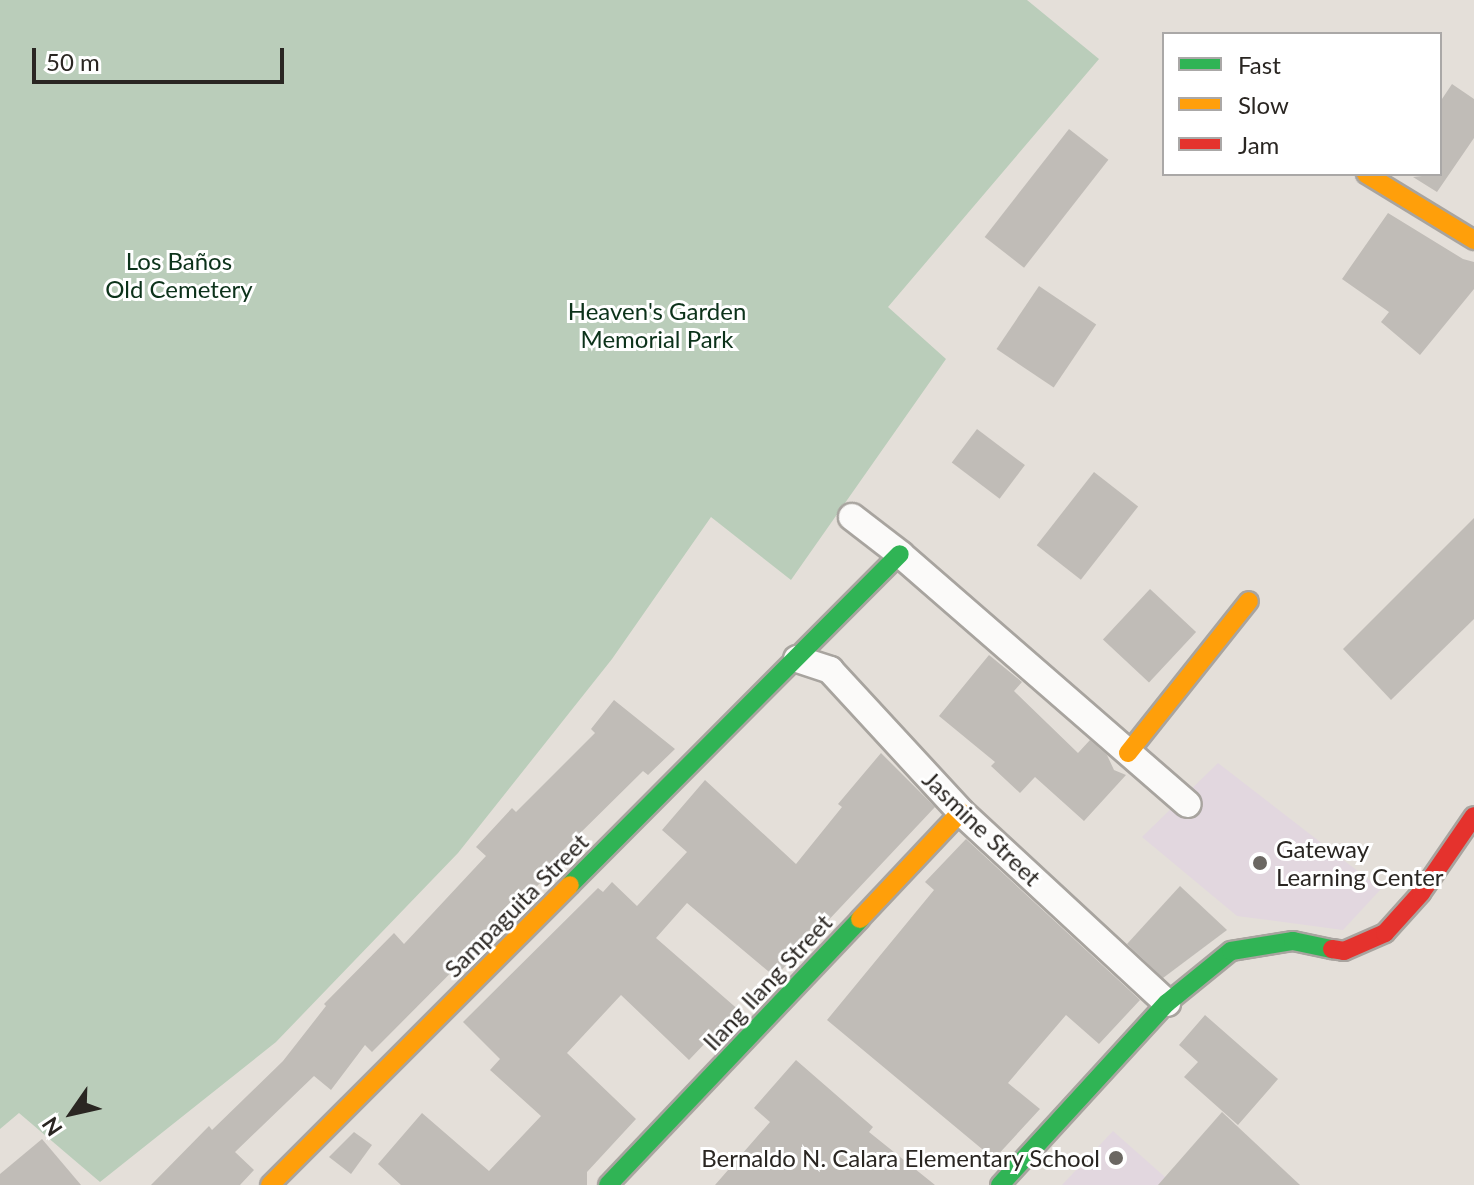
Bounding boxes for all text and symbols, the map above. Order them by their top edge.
scale bar [36,32,288,82]
legend [1162,32,1442,176]
text: 50 m [46,47,100,76]
text: Fast [1238,50,1281,79]
text: Slow [1238,90,1289,119]
text: Jam [1238,130,1279,159]
park label: Los Baños Old Cemetery [105,247,253,303]
park label: Heaven's Garden Memorial Park [568,297,746,353]
street label: Jasmine Street [917,765,1047,891]
street label: Sampaguita Street [438,827,594,983]
place label: Gateway Learning Center [1276,835,1444,891]
marker: Gateway Learning Center [1251,854,1269,872]
street label: Ilang Ilang Street [697,908,837,1056]
north arrow [32,1073,112,1153]
text: N [36,1112,68,1141]
place label: Bernaldo N. Calara Elementary School [701,1144,1100,1172]
marker: Bernaldo N. Calara Elementary School [1107,1149,1125,1167]

